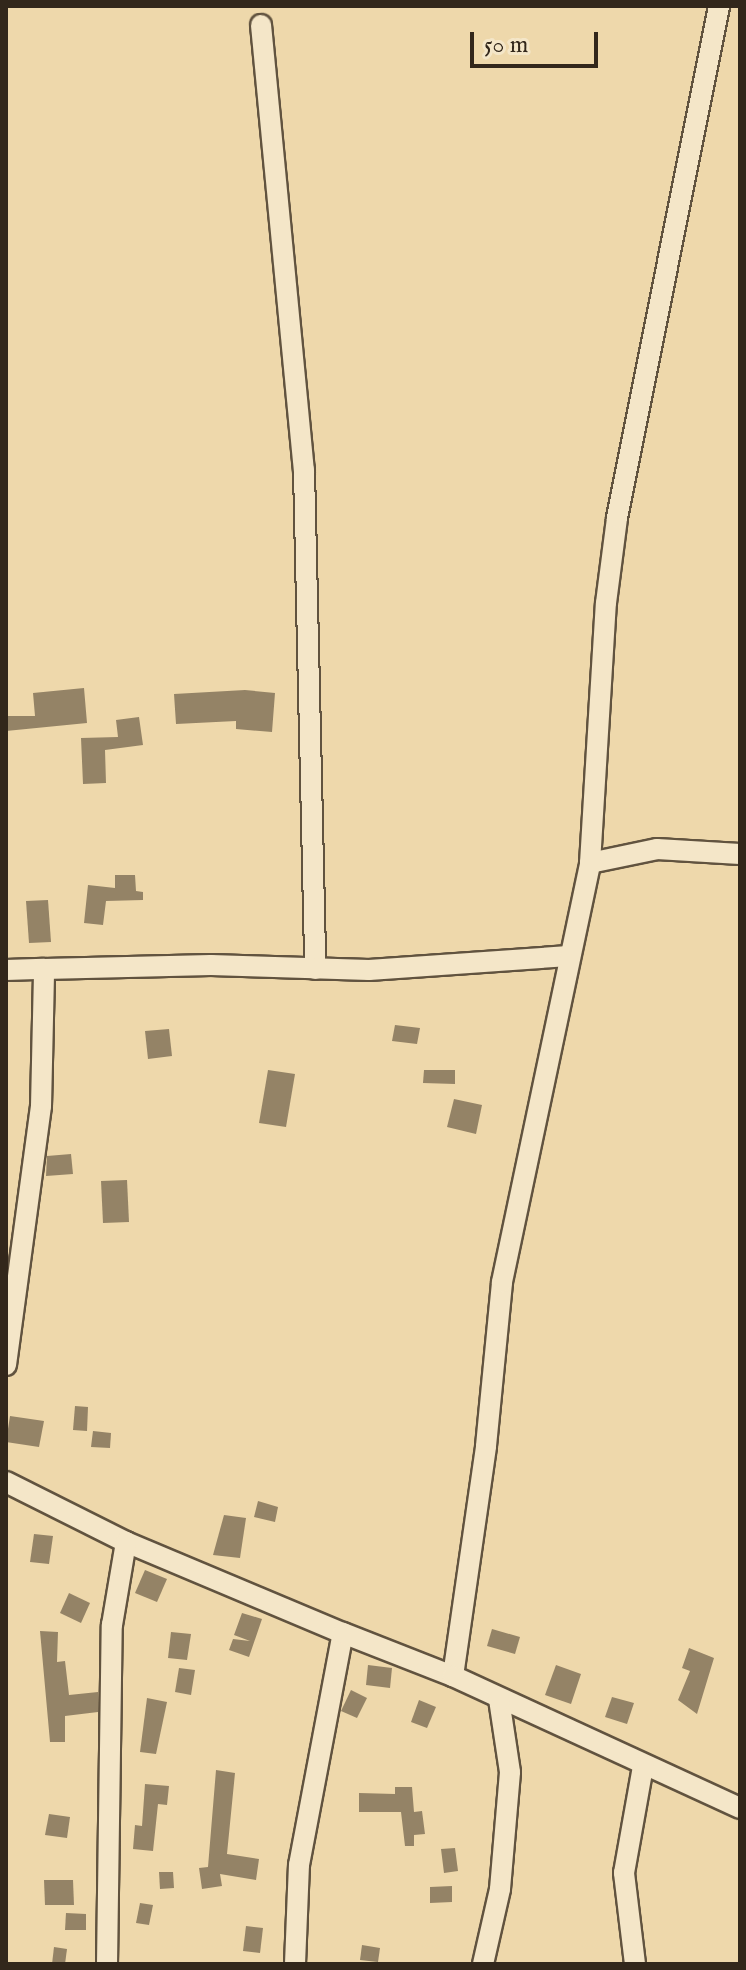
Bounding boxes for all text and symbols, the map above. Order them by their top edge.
scale bar [474,16,602,66]
text: 50 m [484,30,528,61]

